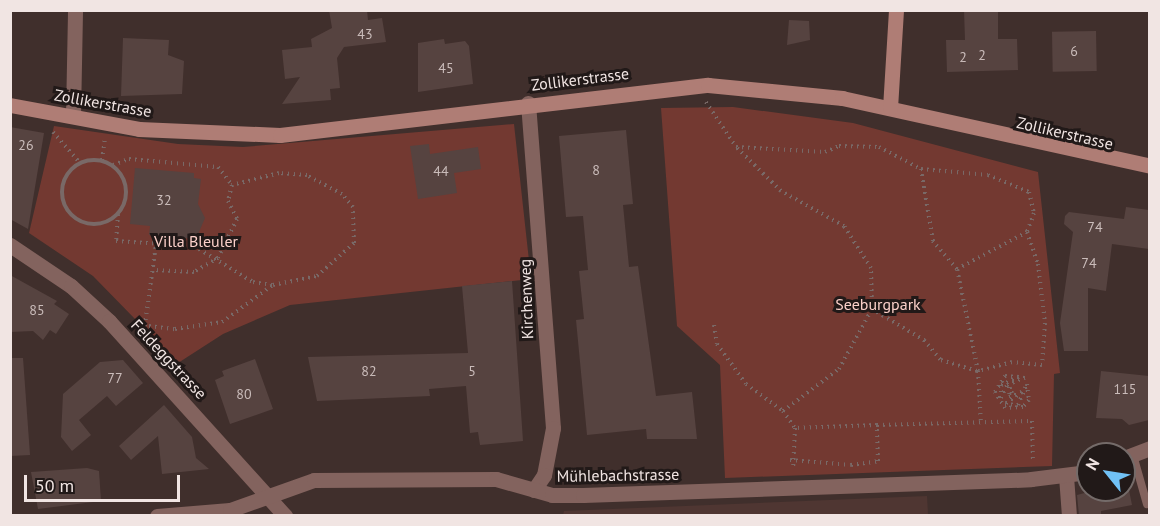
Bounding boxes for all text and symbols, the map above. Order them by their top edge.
house number: 43 [357,26,373,42]
house number: 6 [1070,43,1078,59]
house number: 2 [978,47,986,63]
house number: 2 [959,49,967,65]
house number: 45 [438,60,454,76]
street label: Zollikerstrasse [530,63,630,95]
street label: Zollikerstrasse [53,85,153,121]
street label: Zollikerstrasse [1015,113,1115,153]
house number: 26 [18,137,34,153]
house number: 8 [592,162,600,178]
house number: 44 [433,163,449,179]
house number: 32 [156,192,172,208]
house number: 74 [1087,219,1103,235]
park label: Villa Bleuler [154,231,238,251]
house number: 74 [1081,255,1097,271]
street label: Kirchenweg [515,258,537,340]
park label: Seeburgpark [835,294,921,314]
house number: 85 [29,302,45,318]
street label: Feldeggstrasse [127,315,211,403]
house number: 82 [361,363,377,379]
house number: 5 [468,363,476,379]
house number: 77 [107,370,123,386]
house number: 115 [1114,381,1136,397]
house number: 80 [236,386,252,402]
north arrow [1076,442,1136,502]
text: N [1081,454,1103,474]
scale bar [27,463,183,501]
street label: Mühlebachstrasse [557,464,679,486]
text: 50 m [35,474,74,497]

